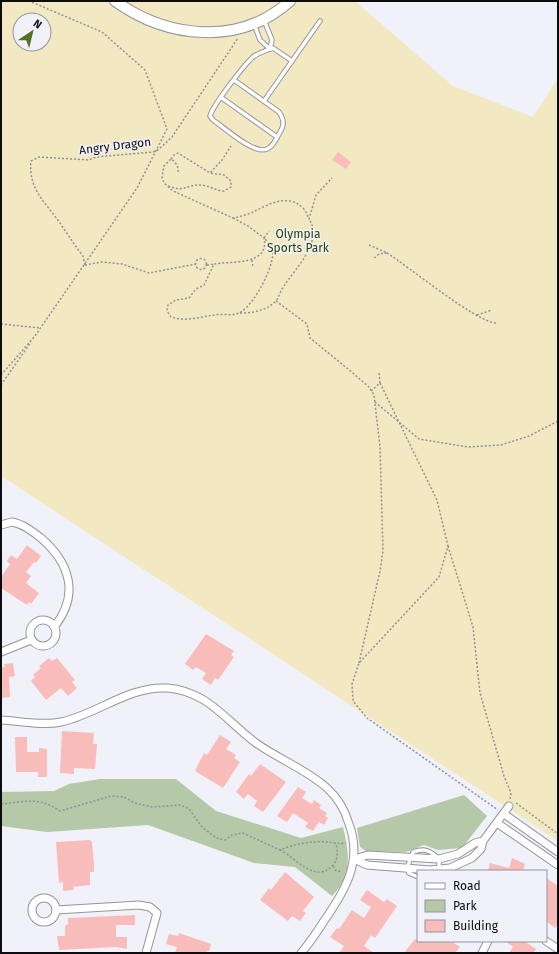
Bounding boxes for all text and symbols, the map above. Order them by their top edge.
north arrow [12,12,52,52]
text: N [31,17,44,32]
street label: Angry Dragon [78,135,152,157]
park label: Olympia Sports Park [267,227,330,255]
legend [417,870,547,942]
text: Road [453,879,481,893]
text: Park [453,899,477,913]
text: Building [453,919,499,933]

